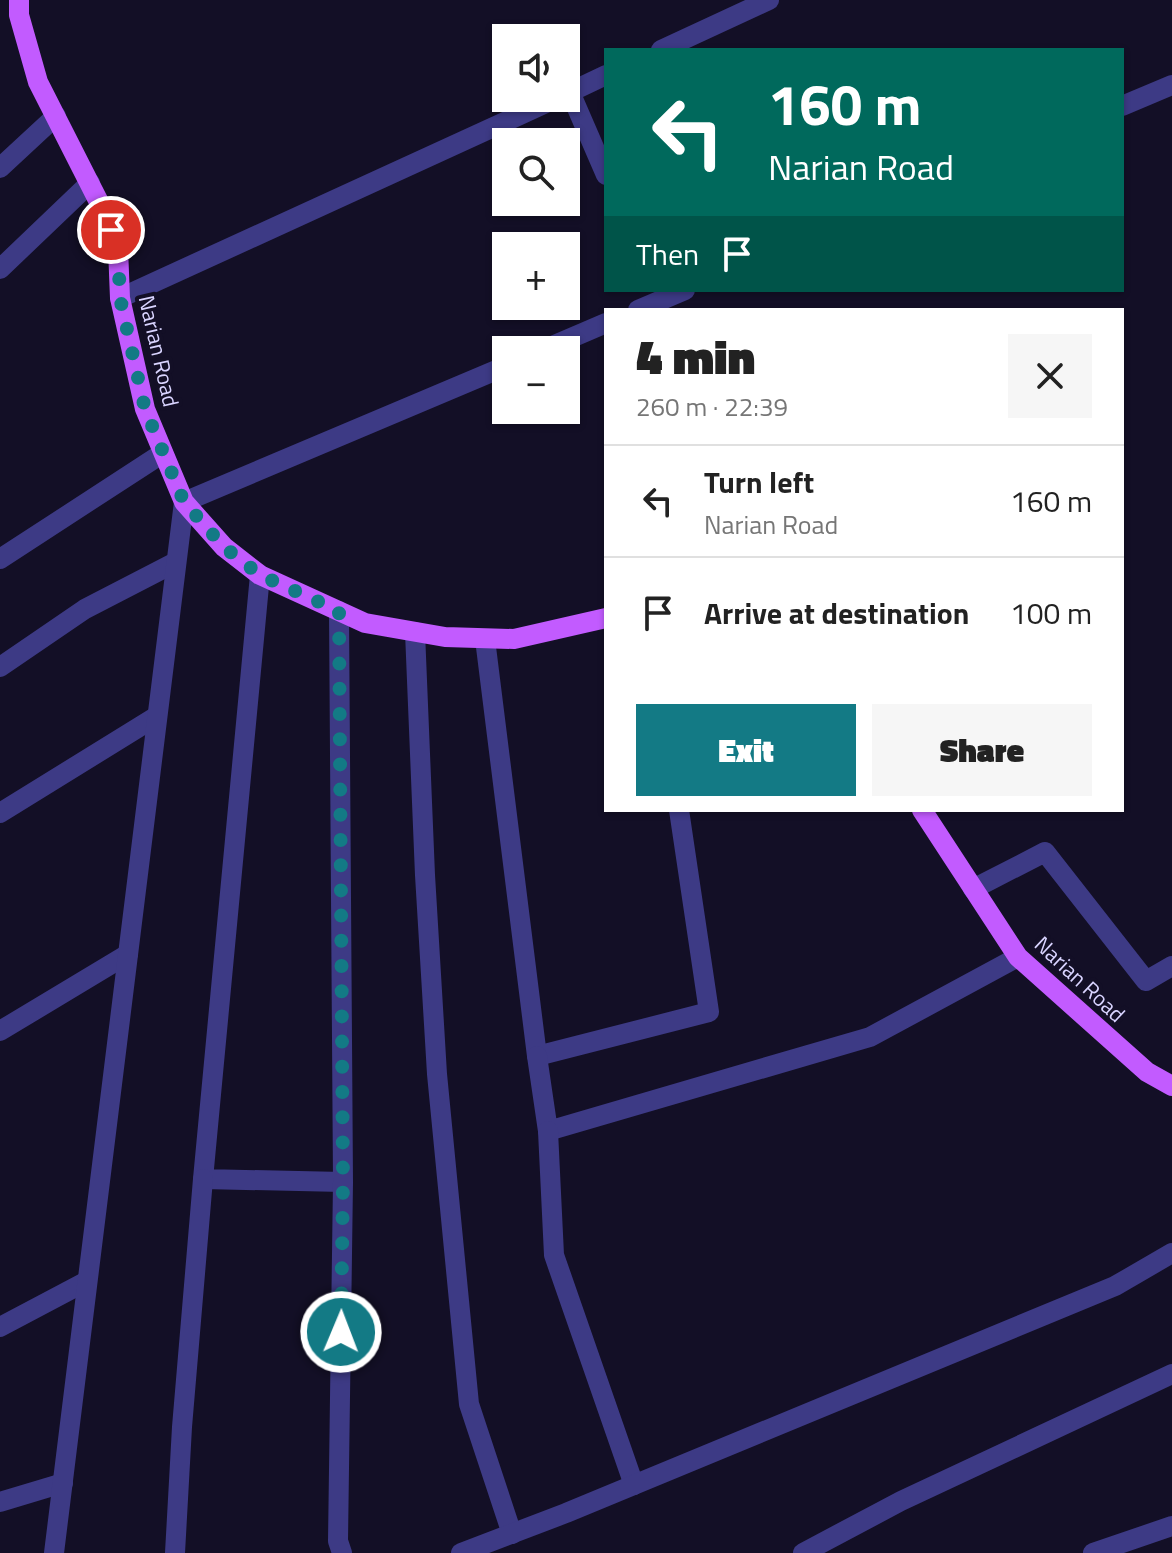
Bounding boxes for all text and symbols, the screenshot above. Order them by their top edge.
map controls [492,24,580,424]
button: sound [492,24,580,112]
text: 160 m [768,62,921,147]
icon: left [636,80,740,184]
button: search [492,128,580,216]
text: Narian Road [768,139,954,194]
pin [77,196,145,264]
icon: arrive [89,208,133,252]
text: Then [636,231,699,277]
button: + [492,232,580,320]
icon: arrive [715,232,759,276]
street label: Narian Road [130,292,188,410]
text: 4 min [636,320,755,393]
button: close [1008,334,1092,418]
button: − [492,336,580,424]
text: 260 m · 22:39 [636,387,788,426]
text: Turn left [704,459,814,505]
text: 160 m [1010,478,1092,524]
icon: left [636,479,680,523]
text: Narian Road [704,505,838,544]
text: Arrive at destination [704,590,969,636]
text: 100 m [1010,590,1092,636]
icon: arrive [636,591,680,635]
button: Exit [636,704,856,796]
button: Share [872,704,1092,796]
street label: Narian Road [1027,928,1133,1030]
position arrow [299,1290,383,1374]

